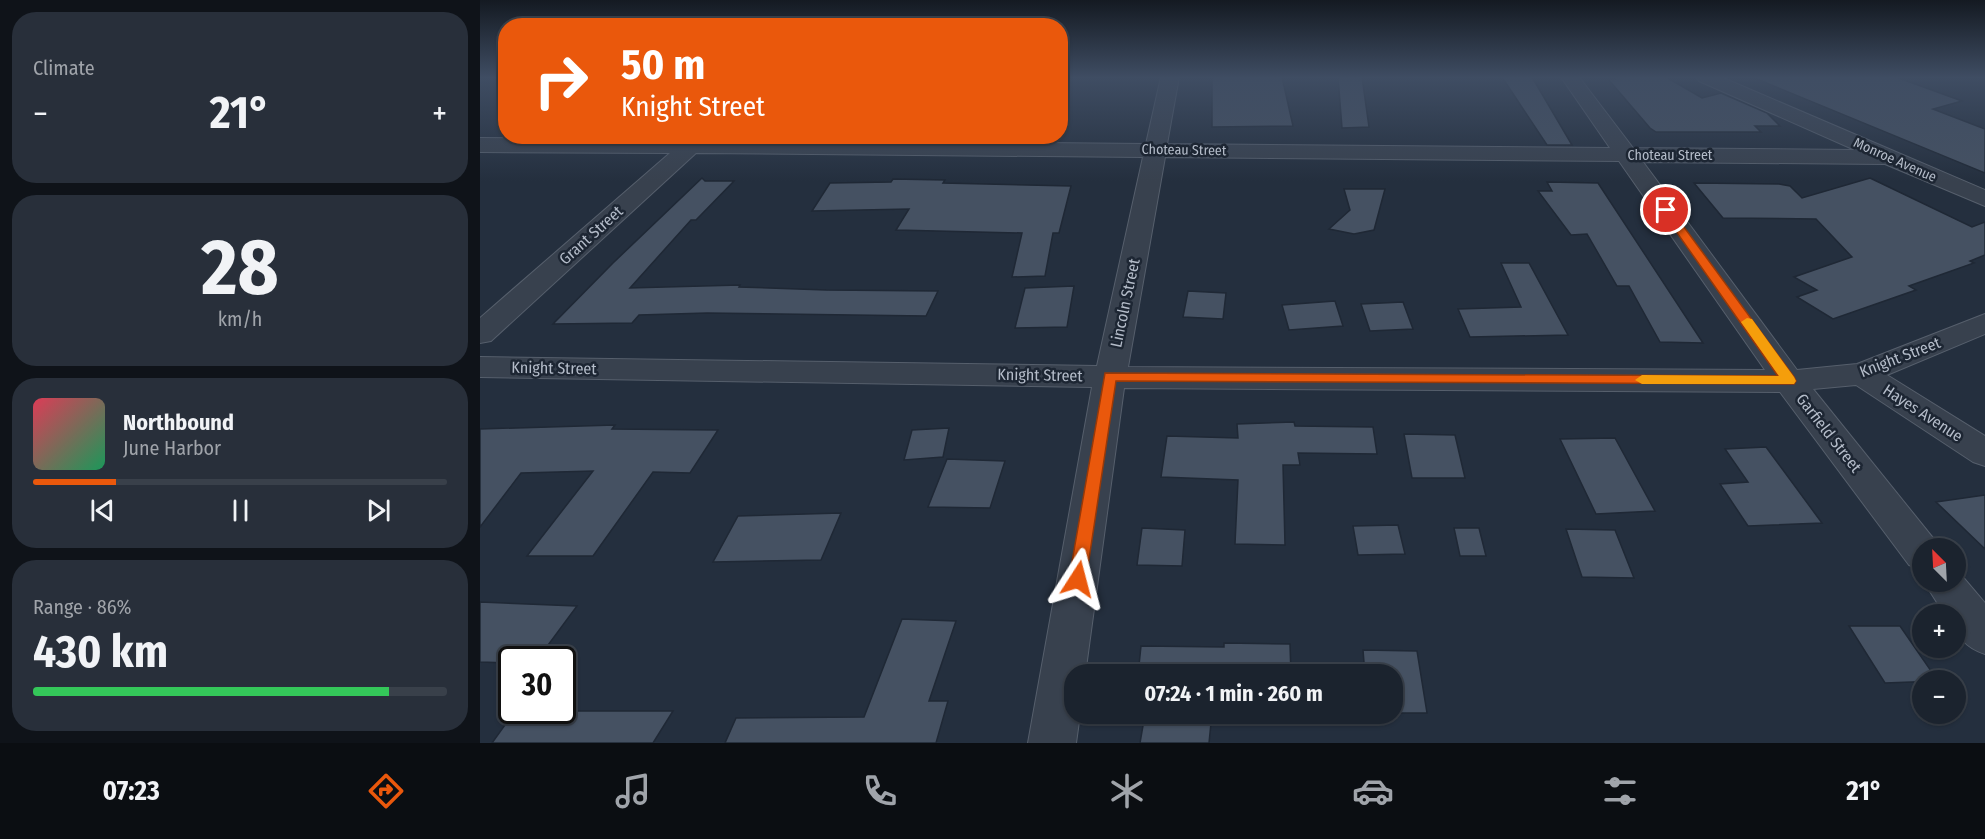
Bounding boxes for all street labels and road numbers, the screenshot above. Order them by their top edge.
street label: Monroe Avenue [1851,134,1939,186]
street label: Choteau Street [1141,141,1227,159]
street label: Choteau Street [1628,147,1713,164]
street label: Grant Street [555,201,627,268]
street label: Lincoln Street [1106,256,1144,349]
street label: Knight Street [1857,333,1944,381]
street label: Knight Street [511,358,598,378]
street label: Knight Street [997,365,1084,385]
street label: Hayes Avenue [1880,380,1966,446]
street label: Garfield Street [1792,390,1866,477]

